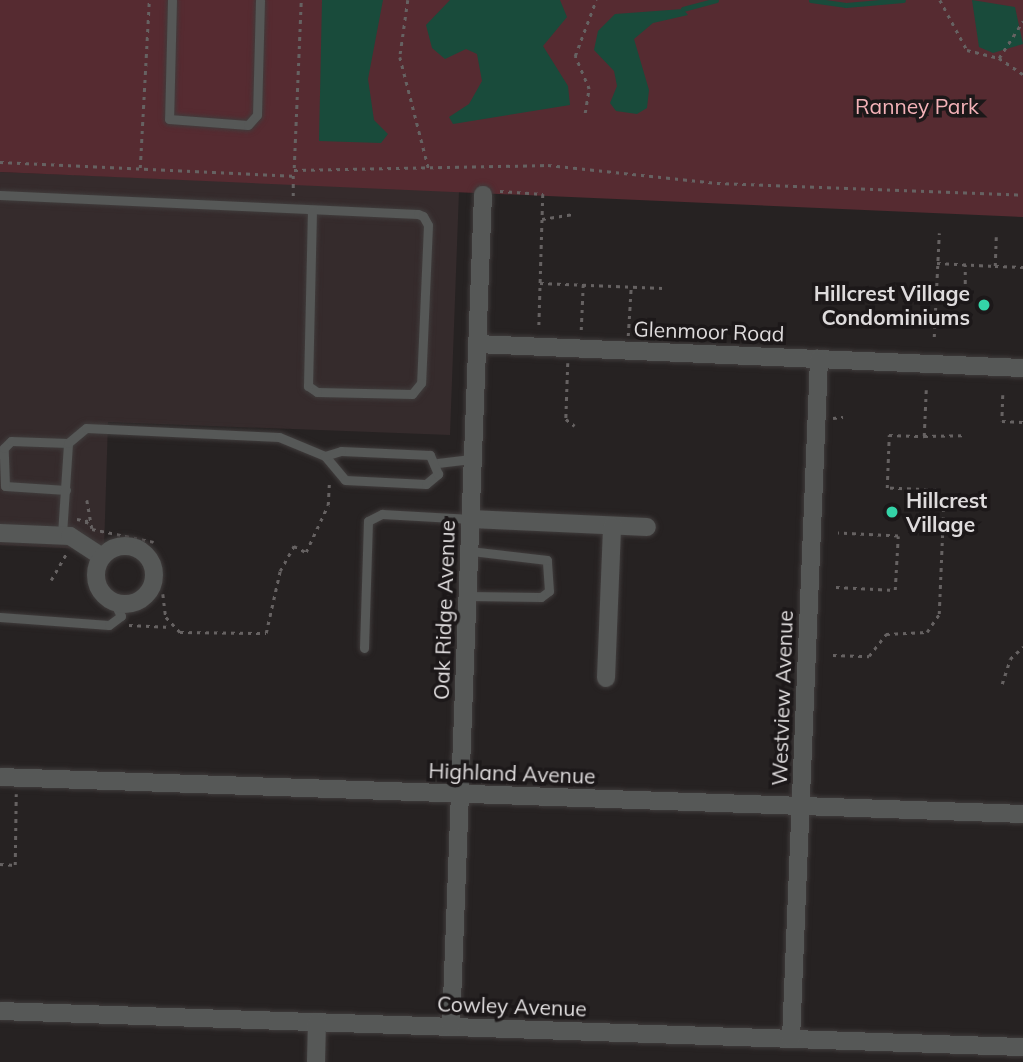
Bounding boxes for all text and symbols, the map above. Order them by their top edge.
park label: Ranney Park [855,93,979,119]
place label: Hillcrest Village Condominiums [814,280,970,330]
marker: Hillcrest Village Condominiums [976,297,992,313]
street label: Glenmoor Road [633,316,785,346]
place label: Hillcrest Village [906,487,987,537]
marker: Hillcrest Village [884,504,900,520]
street label: Oak Ridge Avenue [428,520,460,700]
street label: Westview Avenue [766,610,798,786]
street label: Highland Avenue [428,757,596,789]
street label: Cowley Avenue [437,991,587,1021]

